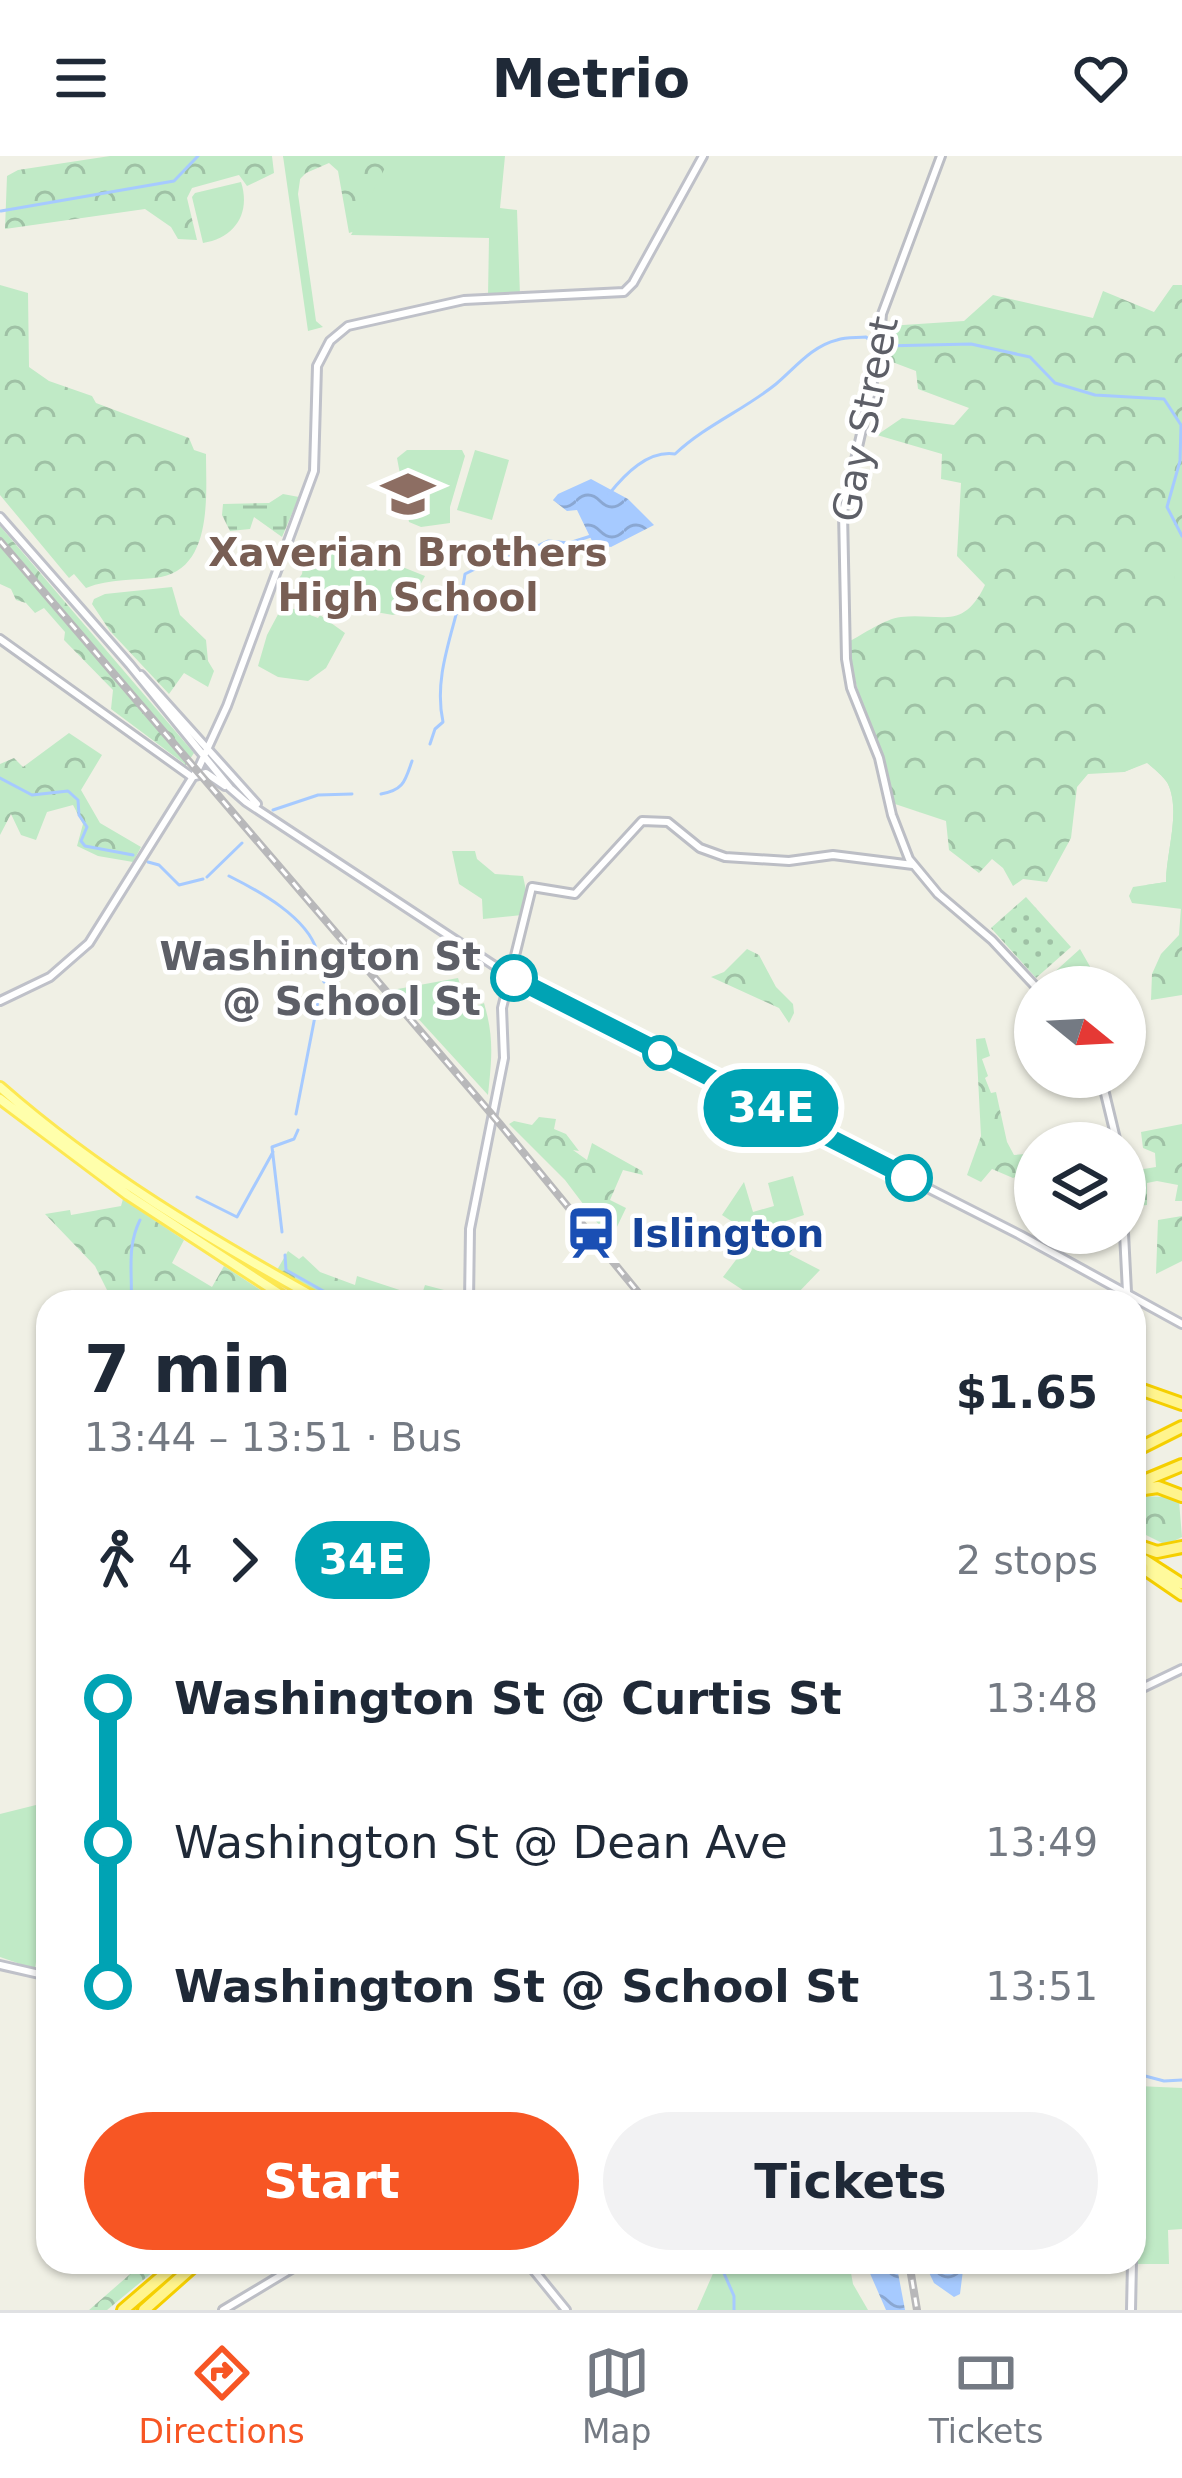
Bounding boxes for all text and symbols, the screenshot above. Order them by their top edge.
icon: menu [48,45,114,111]
icon: heart [1068,45,1134,111]
text: Metrio [492,47,690,110]
street label: Gay Street [823,313,907,525]
school or university icon: Xaverian Brothers High School [379,465,437,523]
place label: Xaverian Brothers High School [208,530,608,620]
place label: Washington St @ School St [160,934,481,1024]
marker: Washington St @ School St [492,956,536,1000]
north arrow [1014,966,1146,1098]
map controls [1014,966,1146,1254]
unlabelled marker [644,1037,676,1069]
line badge: 34E [702,1069,840,1147]
text: 34E [727,1083,815,1132]
button: layers [1014,1122,1146,1254]
unlabelled marker [887,1156,931,1200]
station icon: Islington [562,1204,620,1262]
place label: Islington [631,1211,824,1256]
text: 7 min [84,1331,291,1408]
text: $1.65 [956,1366,1098,1419]
text: 13:44 – 13:51 · Bus [84,1415,462,1460]
icon: walk [84,1527,150,1593]
icon: forward [211,1527,277,1593]
text: 34E [319,1535,406,1584]
text: 4 [168,1538,193,1583]
text: 2 stops [956,1538,1098,1583]
text: Washington St @ Curtis St [174,1672,842,1725]
text: 13:48 [986,1676,1098,1721]
text: Washington St @ Dean Ave [174,1816,788,1869]
text: 13:49 [986,1820,1098,1865]
text: Washington St @ School St [174,1960,859,2013]
text: 13:51 [986,1964,1098,2009]
button: Start [84,2112,579,2250]
button: Tickets [603,2112,1098,2250]
tab: Directions [139,2340,305,2451]
tab: Map [582,2340,652,2451]
tab: Tickets [929,2340,1043,2451]

